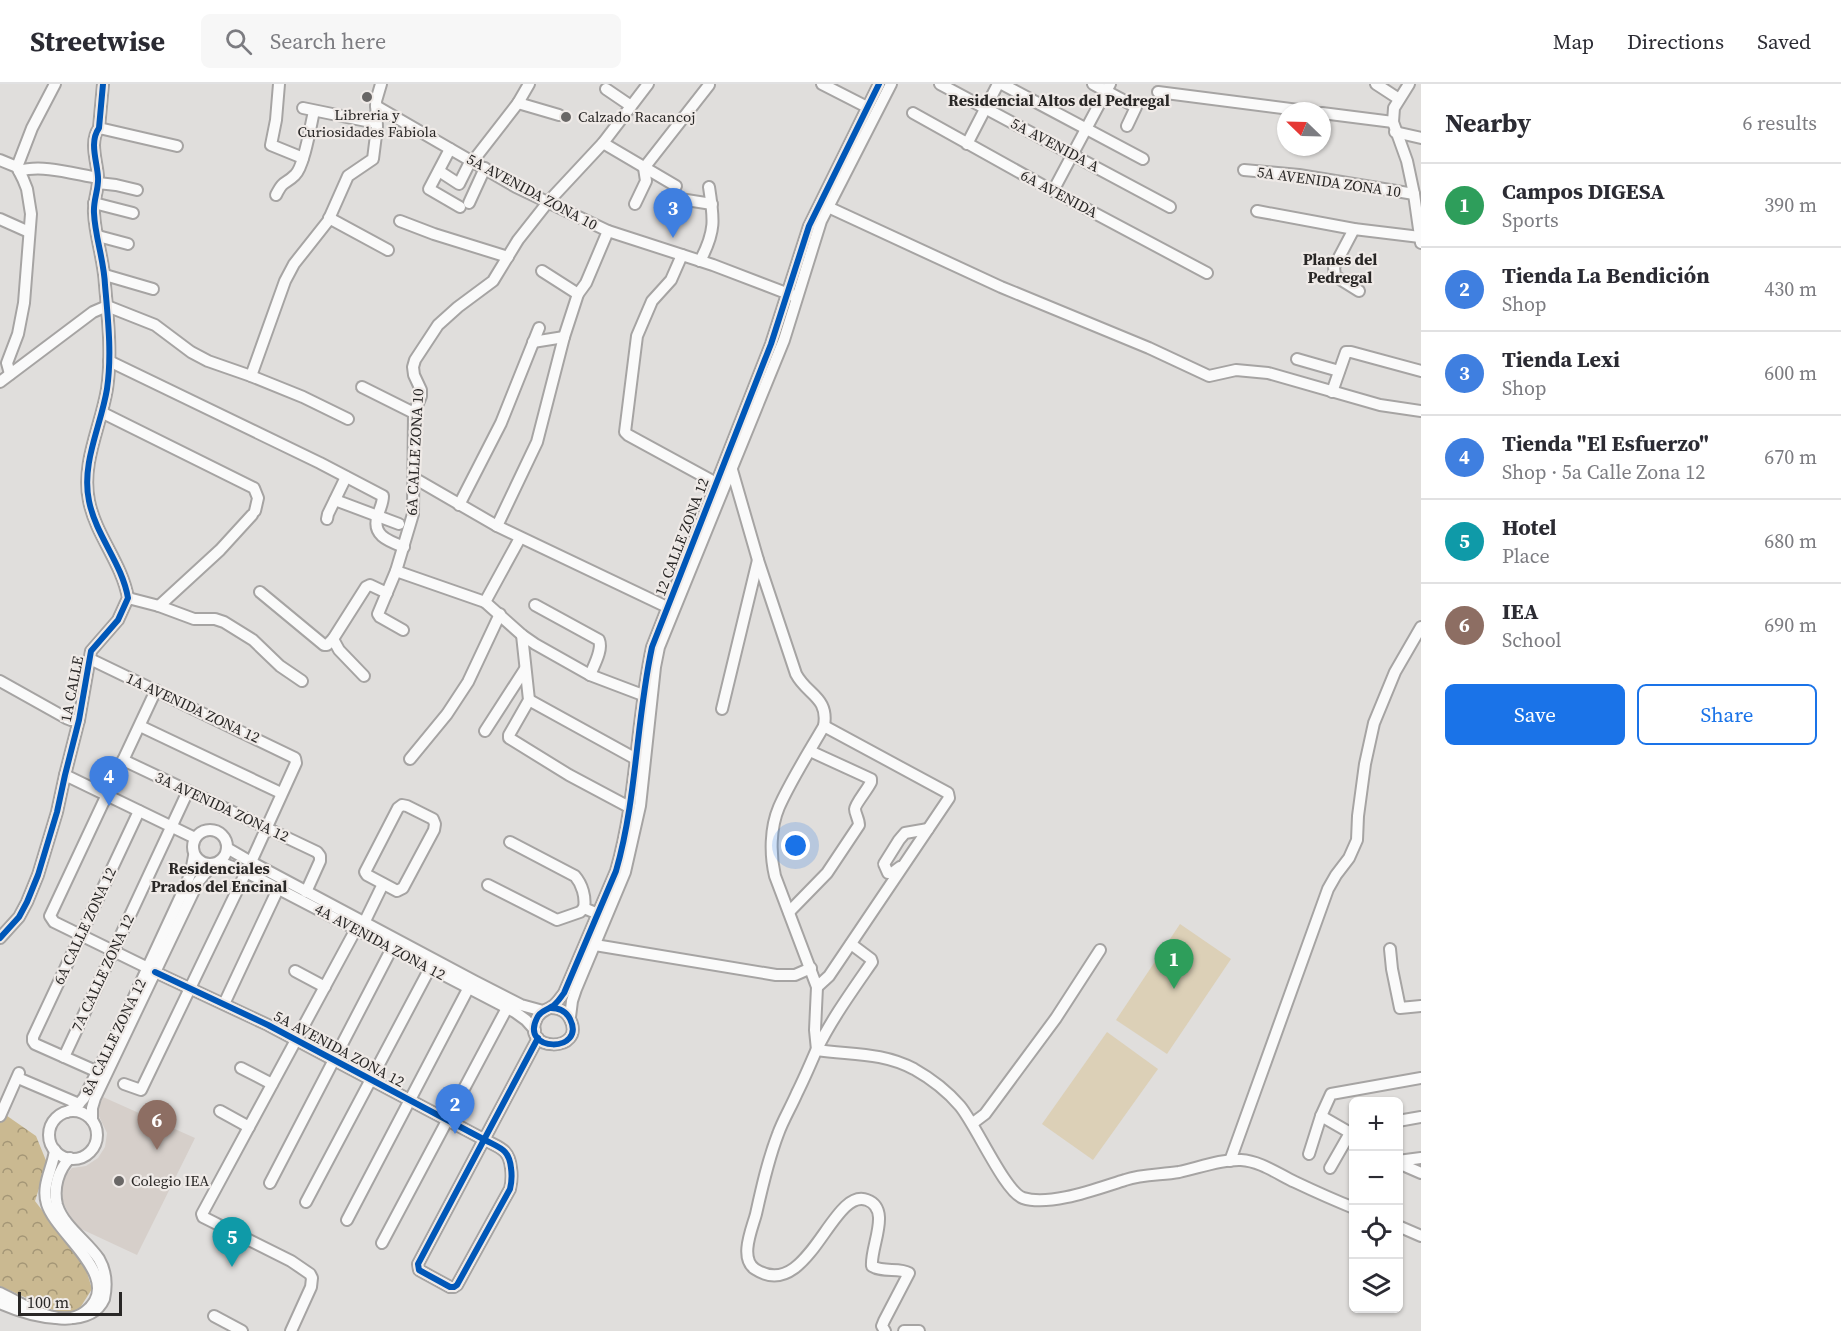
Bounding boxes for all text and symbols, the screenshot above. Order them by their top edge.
search box [201,14,621,68]
text: Streetwise [30,22,165,60]
icon: search [222,25,255,58]
text: Search here [270,26,386,56]
text: Map [1553,27,1594,56]
text: Directions [1627,27,1724,56]
text: Saved [1757,27,1811,56]
district label: Residencial Altos del Pedregal [948,89,1170,111]
marker: Libreria y Curiosidades Fabiola [360,90,374,104]
north arrow [1277,102,1331,156]
place label: Libreria y Curiosidades Fabiola [297,104,437,142]
text: Nearby [1445,105,1531,141]
place label: Calzado Racancoj [578,106,695,127]
text: 6 results [1742,109,1817,137]
marker: Calzado Racancoj [559,110,573,124]
street label: 5A AVENIDA A [1007,112,1103,177]
street label: 5A AVENIDA ZONA 10 [463,148,601,235]
street label: 5A AVENIDA ZONA 10 [1256,161,1402,202]
street label: 6A AVENIDA [1017,164,1101,223]
text: Campos DIGESA [1502,176,1665,206]
pin: 3 [654,188,692,238]
text: 1 [1459,191,1470,219]
text: 390 m [1764,191,1817,219]
text: Sports [1502,206,1559,234]
district label: Planes del Pedregal [1303,248,1377,288]
text: Tienda La Bendición [1502,260,1710,290]
text: 2 [1459,275,1470,303]
text: 430 m [1764,275,1817,303]
text: Shop [1502,290,1547,318]
text: Tienda Lexi [1502,344,1620,374]
text: 3 [1459,359,1470,387]
text: 600 m [1764,359,1817,387]
text: Shop [1502,374,1547,402]
street label: 6A CALLE ZONA 10 [401,388,428,516]
text: Tienda "El Esfuerzo" [1502,428,1709,458]
text: 4 [1459,443,1470,471]
text: 670 m [1764,443,1817,471]
text: Shop · 5a Calle Zona 12 [1502,458,1705,486]
street label: 12 CALLE ZONA 12 [649,475,714,599]
text: Hotel [1502,512,1557,542]
text: 5 [1459,527,1470,555]
text: 680 m [1764,527,1817,555]
text: Place [1502,542,1550,570]
text: IEA [1502,596,1538,626]
text: 6 [1459,611,1470,639]
text: 690 m [1764,611,1817,639]
text: School [1502,626,1562,654]
street label: 1A CALLE [55,654,88,724]
street label: 1A AVENIDA ZONA 12 [123,667,263,748]
button: Save [1445,684,1625,745]
button: Share [1637,684,1817,745]
pin: 4 [90,756,128,806]
street label: 3A AVENIDA ZONA 12 [152,766,292,847]
your location [781,831,810,860]
district label: Residenciales Prados del Encinal [151,857,287,897]
street label: 6A CALLE ZONA 12 [48,864,121,988]
street label: 4A AVENIDA ZONA 12 [311,898,449,985]
street label: 7A CALLE ZONA 12 [66,911,139,1035]
pin: 1 [1154,940,1194,989]
street label: 8A CALLE ZONA 12 [76,975,151,1099]
street label: 5A AVENIDA ZONA 12 [270,1005,408,1092]
pin: 2 [436,1084,474,1134]
map controls [1349,1097,1403,1313]
button: + [1349,1097,1403,1151]
pin: 6 [138,1100,176,1150]
button: − [1349,1151,1403,1205]
place label: Colegio IEA [131,1170,209,1191]
marker: Colegio IEA [112,1174,126,1188]
button: locate [1349,1205,1403,1259]
pin: 5 [212,1218,252,1267]
button: layers [1349,1259,1403,1313]
scale bar [18,1289,122,1316]
text: 100 m [27,1291,69,1313]

